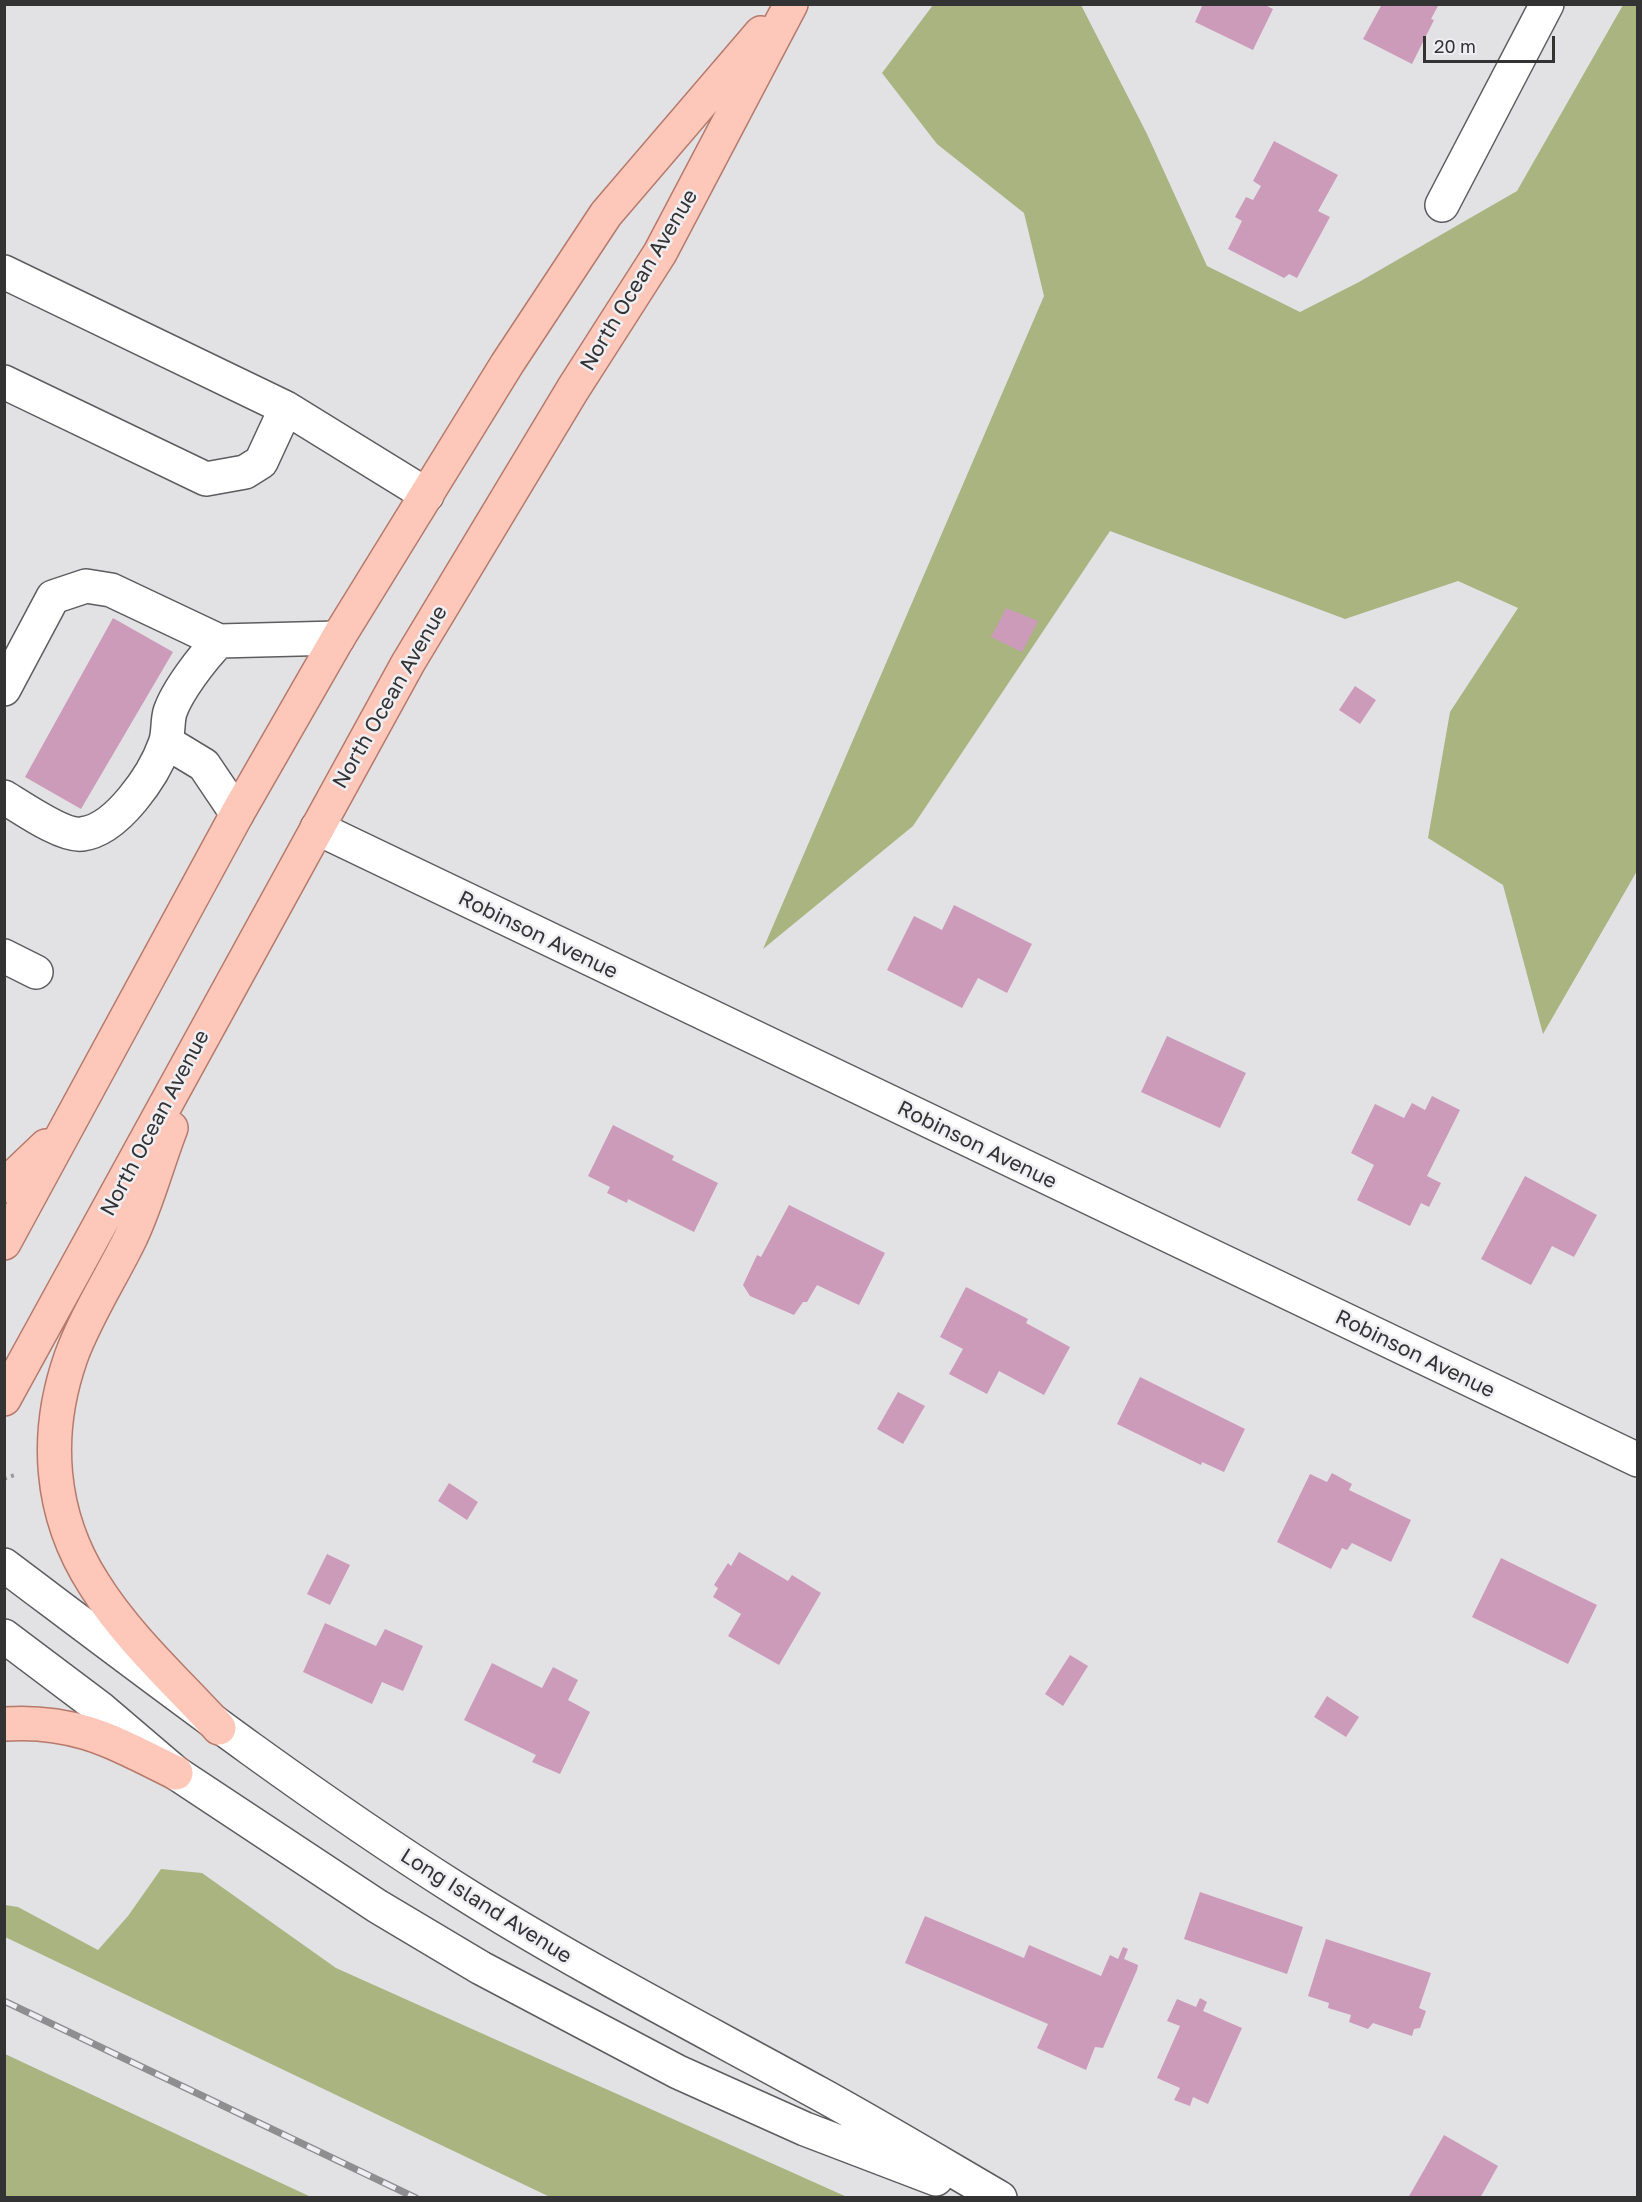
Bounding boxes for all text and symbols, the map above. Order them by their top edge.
scale bar [1426,24,1558,62]
text: 20 m [1434,35,1476,57]
street label: North Ocean Avenue [575,185,703,375]
street label: North Ocean Avenue [327,601,453,793]
street label: Robinson Avenue [454,886,622,984]
street label: North Ocean Avenue [95,1026,215,1220]
street label: Robinson Avenue [893,1096,1061,1194]
street label: Robinson Avenue [1331,1305,1499,1403]
street label: Long Island Avenue [396,1843,576,1969]

